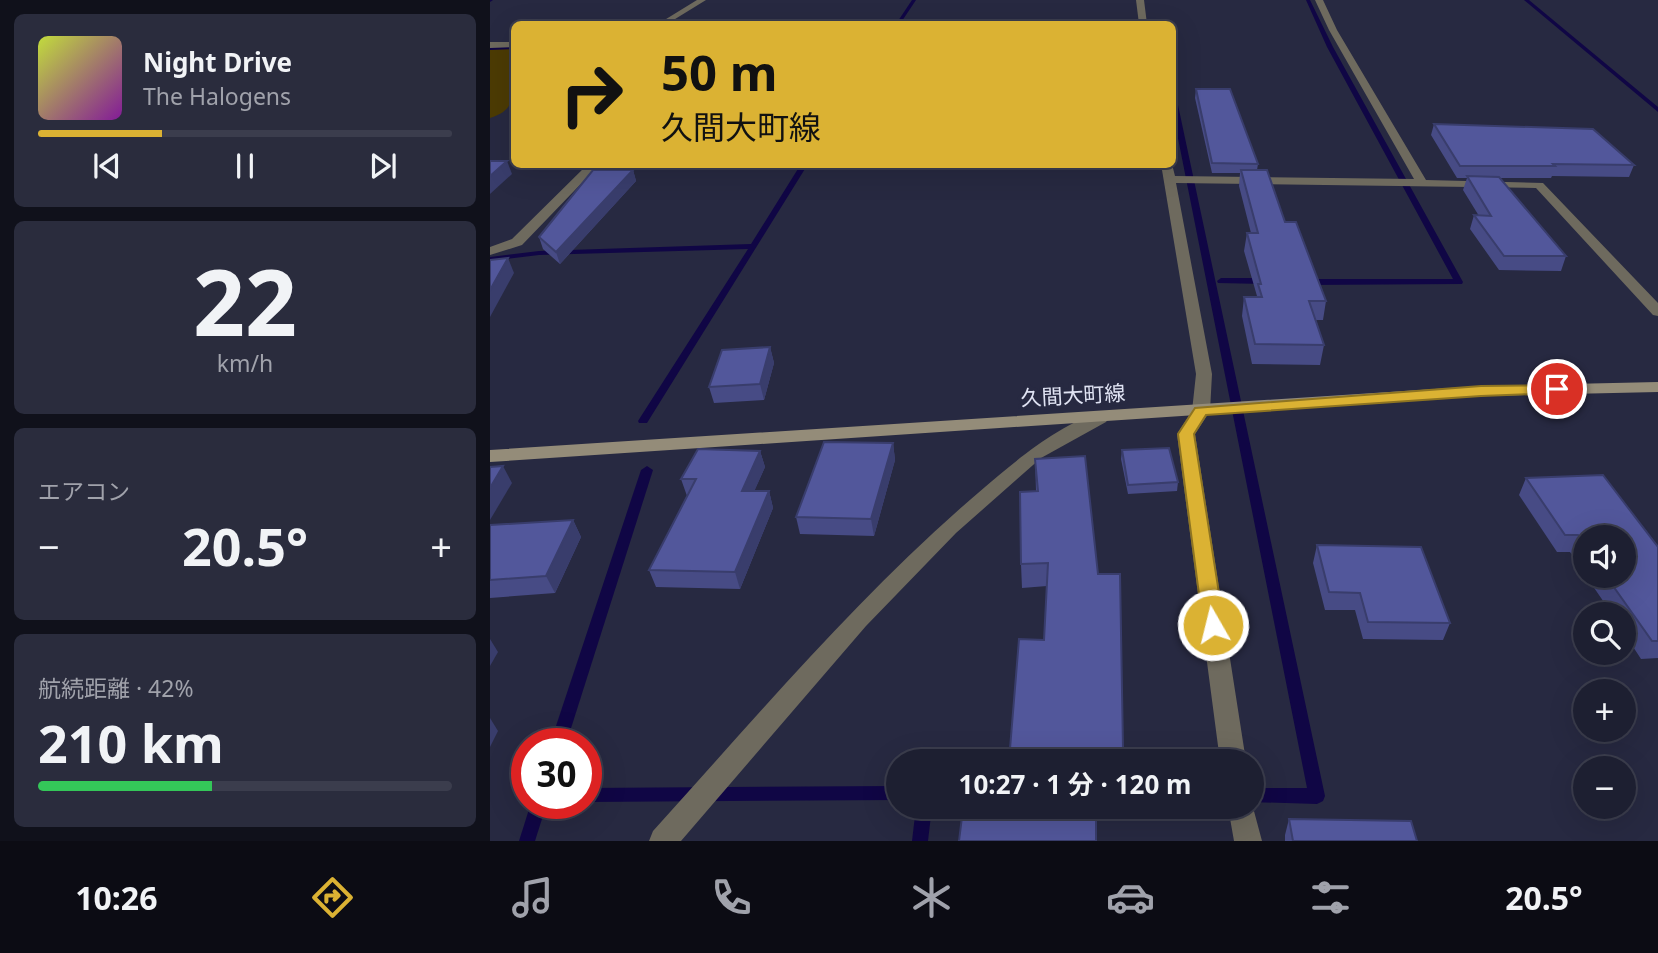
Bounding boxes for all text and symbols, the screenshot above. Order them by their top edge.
text: 50 m [661,39,778,105]
text: Night Drive [143,44,292,80]
icon: right [546,49,637,140]
text: The Halogens [143,80,291,112]
text: 久間大町線 [661,105,821,148]
icon: previous [88,147,126,185]
icon: pause [226,147,264,185]
icon: next [364,147,402,185]
text: 22 [193,239,297,363]
text: km/h [217,347,273,379]
pin [1527,359,1587,419]
icon: arrive [1538,370,1576,408]
street label: 久間大町線 [1020,378,1126,412]
text: エアコン [38,475,130,507]
text: 20.5° [182,510,308,581]
text: − [38,520,60,572]
text: + [430,520,452,572]
map controls [1573,525,1636,819]
button: sound [1573,525,1636,588]
position arrow [1176,588,1250,662]
button: search [1573,602,1636,665]
text: 航続距離 · 42% [38,672,194,704]
button: + [1573,679,1636,742]
text: 210 km [38,707,224,778]
speed limit sign: 30 [511,728,602,819]
button: − [1573,756,1636,819]
text: 10:27 · 1 分 · 120 m [959,766,1191,802]
icon: directions [308,873,357,922]
icon: music [508,873,557,922]
icon: phone [707,873,756,922]
icon: climate [907,873,956,922]
icon: car [1106,873,1155,922]
icon: filters [1306,873,1355,922]
text: 10:26 [75,876,157,919]
text: 20.5° [1505,876,1583,919]

